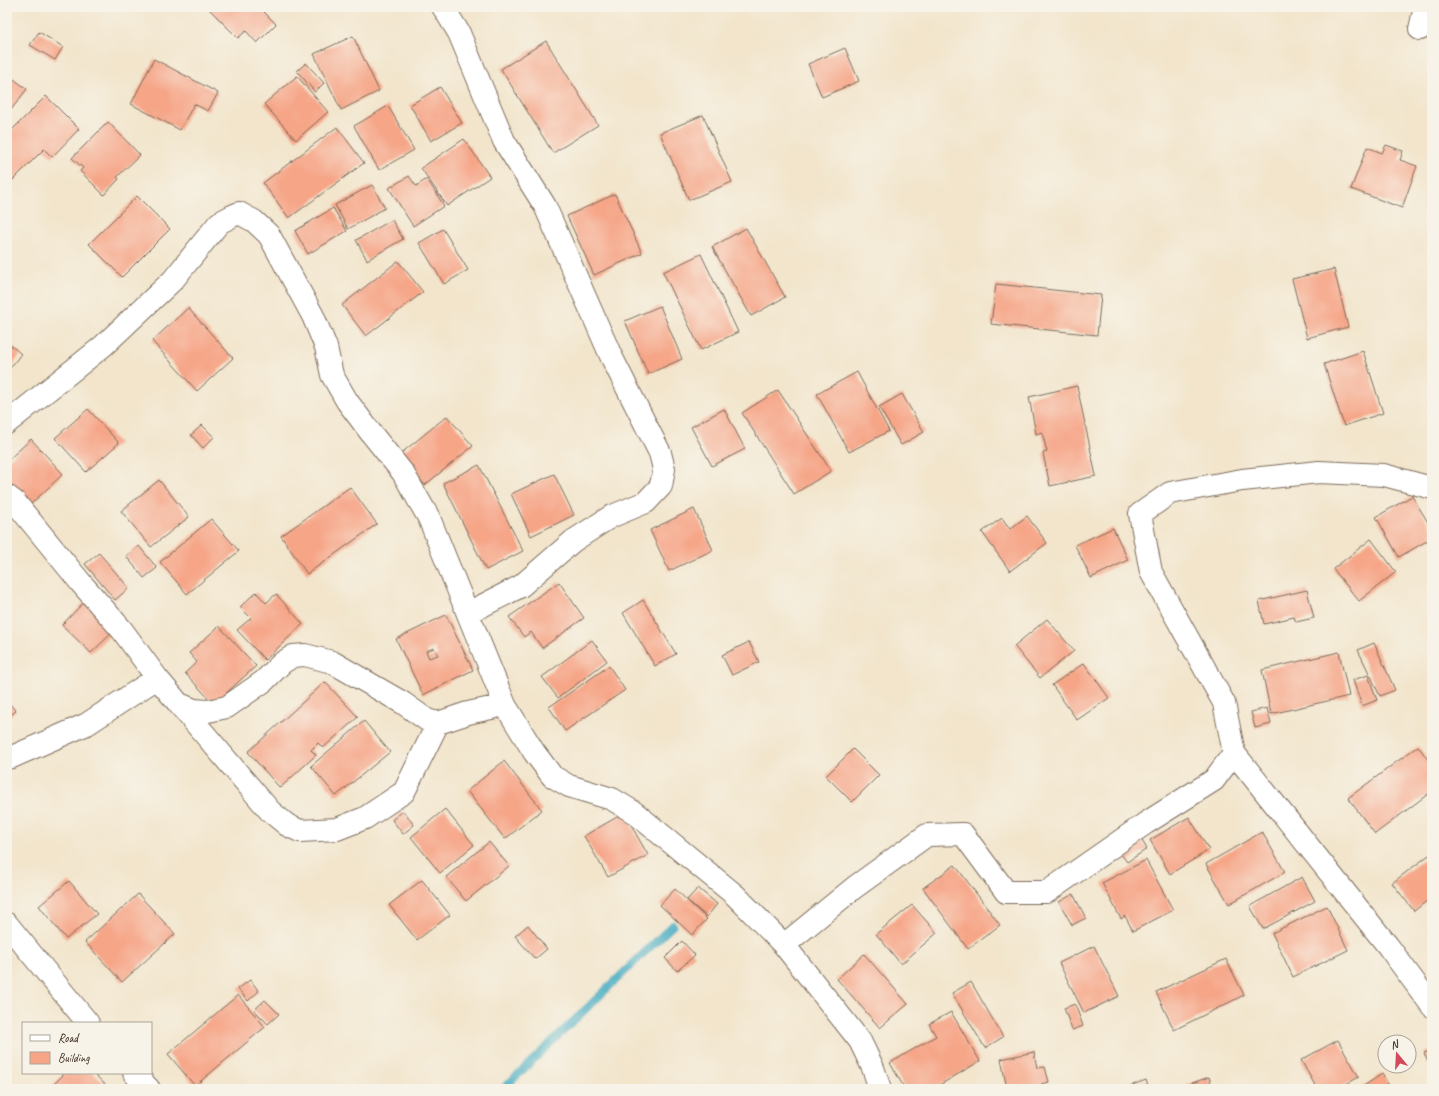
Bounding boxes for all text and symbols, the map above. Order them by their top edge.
legend [22,1022,152,1074]
text: Road [58,1030,80,1046]
north arrow [1377,1034,1417,1074]
text: N [1389,1036,1401,1052]
text: Building [58,1050,90,1066]

